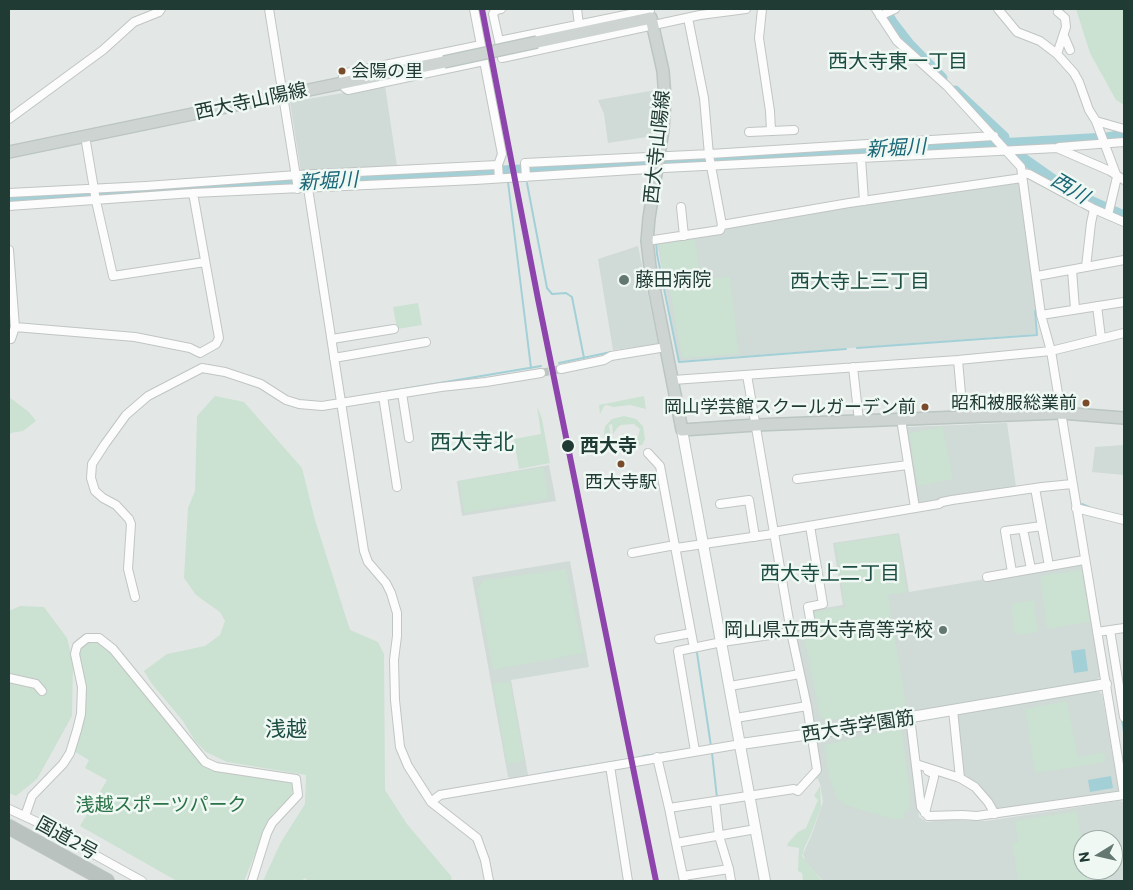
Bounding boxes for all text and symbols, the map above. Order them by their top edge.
district label: 西大寺東一丁目 [828,49,968,73]
place label: 会陽の里 [351,60,423,82]
marker: 会陽の里 [337,66,347,76]
street label: 西大寺山陽線 [193,78,309,124]
street label: 西大寺山陽線 [640,89,674,205]
water label: 新堀川 [865,134,927,162]
water label: 新堀川 [297,167,359,195]
water label: 西川 [1047,167,1093,209]
place label: 藤田病院 [635,269,711,291]
district label: 西大寺上三丁目 [790,269,930,293]
marker: 藤田病院 [617,273,631,287]
place label: 昭和被服総業前 [951,392,1077,414]
place label: 岡山学芸館スクールガーデン前 [664,396,916,418]
marker: 昭和被服総業前 [1081,398,1091,408]
marker: 岡山学芸館スクールガーデン前 [920,402,930,412]
district label: 西大寺北 [430,429,514,455]
place label: 西大寺 [580,435,637,457]
marker: 西大寺 [560,438,576,454]
marker: 西大寺駅 [616,459,626,469]
place label: 西大寺駅 [585,471,657,493]
district label: 西大寺上二丁目 [760,561,900,585]
place label: 岡山県立西大寺高等学校 [724,619,933,641]
marker: 岡山県立西大寺高等学校 [937,624,949,636]
street label: 西大寺学園筋 [800,706,916,746]
district label: 浅越 [265,716,307,742]
park label: 浅越スポーツパーク [76,794,246,816]
street label: 国道2号 [32,812,102,864]
north arrow [1073,830,1123,880]
text: N [1074,851,1093,864]

